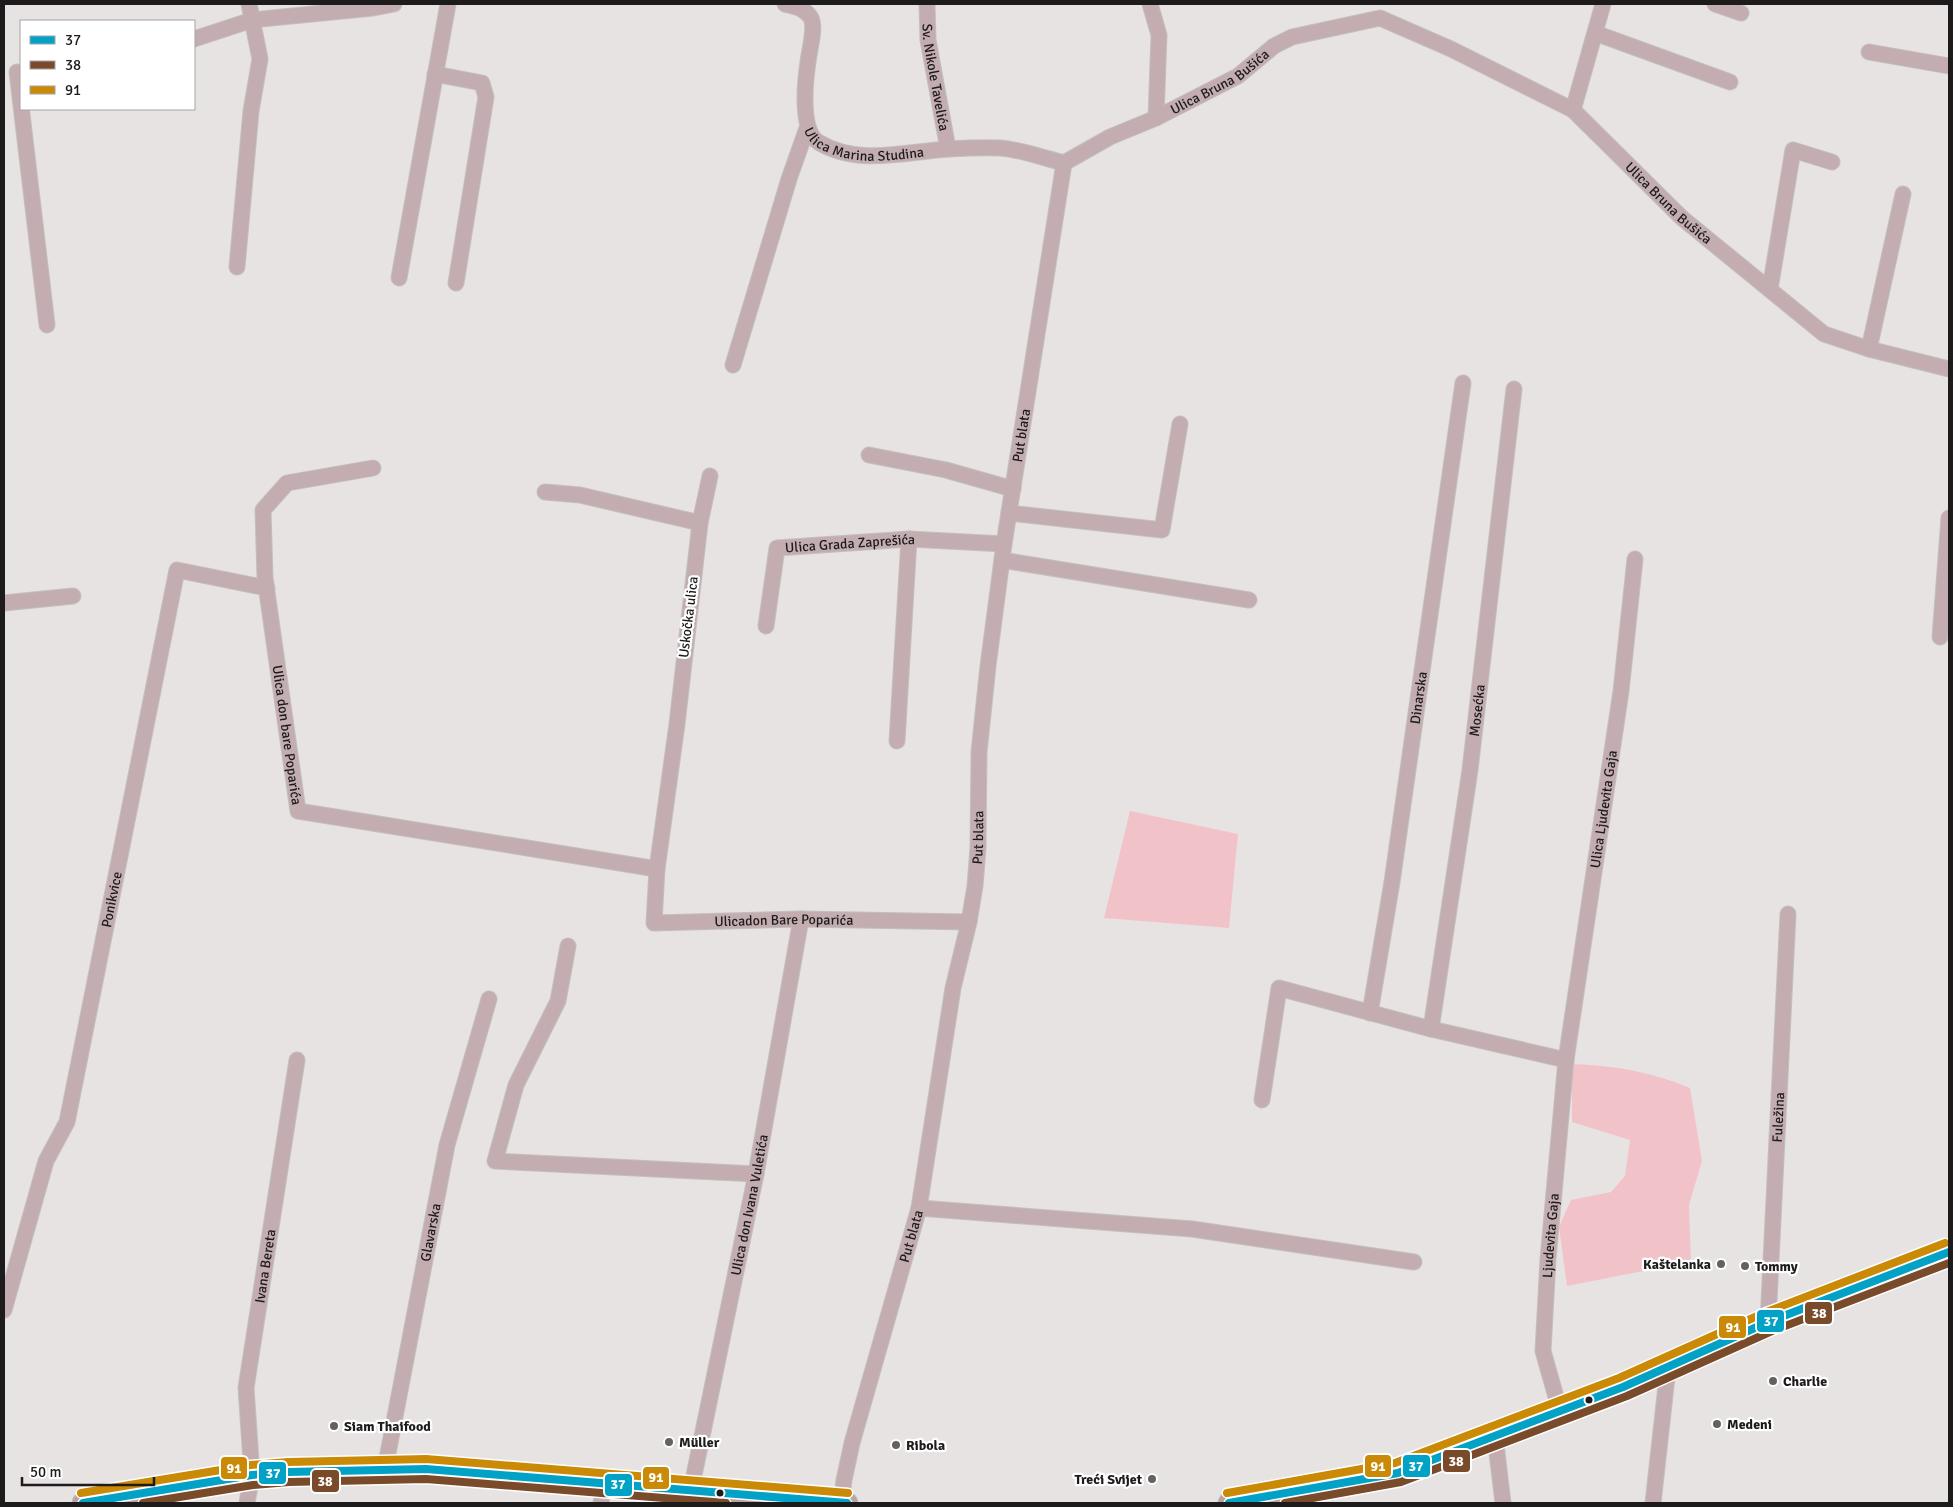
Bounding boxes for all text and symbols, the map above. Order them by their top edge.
legend [20,20,195,110]
street label: Sv. Nikole Tavelića [919,23,953,133]
text: 37 [65,31,81,49]
street label: Ulica Bruna Bušića [1167,46,1273,118]
text: 38 [65,56,81,74]
text: 91 [65,81,81,99]
street label: Ulica Marina Studina [800,125,925,165]
street label: Ulica Bruna Bušića [1621,158,1715,248]
street label: Put blata [1009,408,1034,463]
street label: Ulica Grada Zaprešića [784,531,916,556]
street label: Uskočka ulica [675,575,702,659]
street label: Ulica don bare Poparića [268,664,305,806]
street label: Dinarska [1407,670,1431,725]
street label: Mosećka [1466,683,1489,737]
street label: Ulica Ljudevita Gaja [1587,749,1621,869]
street label: Put blata [969,811,987,865]
street label: Ponikvice [98,870,126,929]
street label: Ulicadon Bare Poparića [714,911,854,930]
street label: Fuležina [1769,1092,1788,1143]
street label: Ulica don Ivana Vuletića [727,1133,772,1277]
street label: Ljudevita Gaja [1539,1192,1563,1279]
street label: Glavarska [417,1202,445,1263]
street label: Put blata [896,1208,927,1265]
street label: Ivana Bereta [251,1228,280,1304]
place label: Kaštelanka [1643,1256,1711,1273]
marker: Kaštelanka [1715,1258,1727,1270]
place label: Tommy [1755,1258,1798,1275]
marker: Tommy [1739,1260,1751,1272]
line badge: 38 [1804,1301,1833,1325]
text: 38 [1811,1305,1827,1322]
line badge: 37 [1756,1309,1785,1333]
text: 37 [1763,1313,1779,1330]
line badge: 91 [1718,1315,1747,1339]
text: 91 [1725,1319,1741,1336]
place label: Charlie [1783,1373,1827,1390]
marker: Charlie [1767,1375,1779,1387]
unlabelled marker [1584,1395,1594,1405]
place label: Medeni [1727,1416,1772,1433]
place label: Siam Thaifood [344,1418,431,1435]
marker: Medeni [1711,1418,1723,1430]
marker: Siam Thaifood [328,1420,340,1432]
place label: Müller [679,1434,720,1451]
marker: Müller [663,1436,675,1448]
place label: Ribola [906,1437,945,1454]
marker: Ribola [890,1439,902,1451]
line badge: 38 [1442,1449,1471,1473]
text: 38 [1448,1453,1464,1470]
scale bar [22,1454,155,1486]
line badge: 91 [1364,1454,1392,1478]
line badge: 37 [1402,1454,1431,1478]
line badge: 91 [220,1456,248,1480]
text: 91 [1370,1458,1386,1475]
text: 37 [1408,1458,1424,1475]
text: 91 [226,1460,242,1477]
line badge: 37 [258,1461,287,1485]
text: 50 m [30,1463,61,1481]
text: 37 [265,1465,281,1482]
line badge: 91 [642,1466,670,1490]
line badge: 38 [311,1469,340,1493]
text: 91 [648,1469,664,1486]
place label: Treći Svijet [1074,1471,1143,1488]
text: 38 [317,1473,333,1490]
line badge: 37 [604,1473,633,1497]
marker: Treći Svijet [1146,1473,1158,1485]
text: 37 [610,1476,626,1493]
unlabelled marker [715,1488,725,1498]

